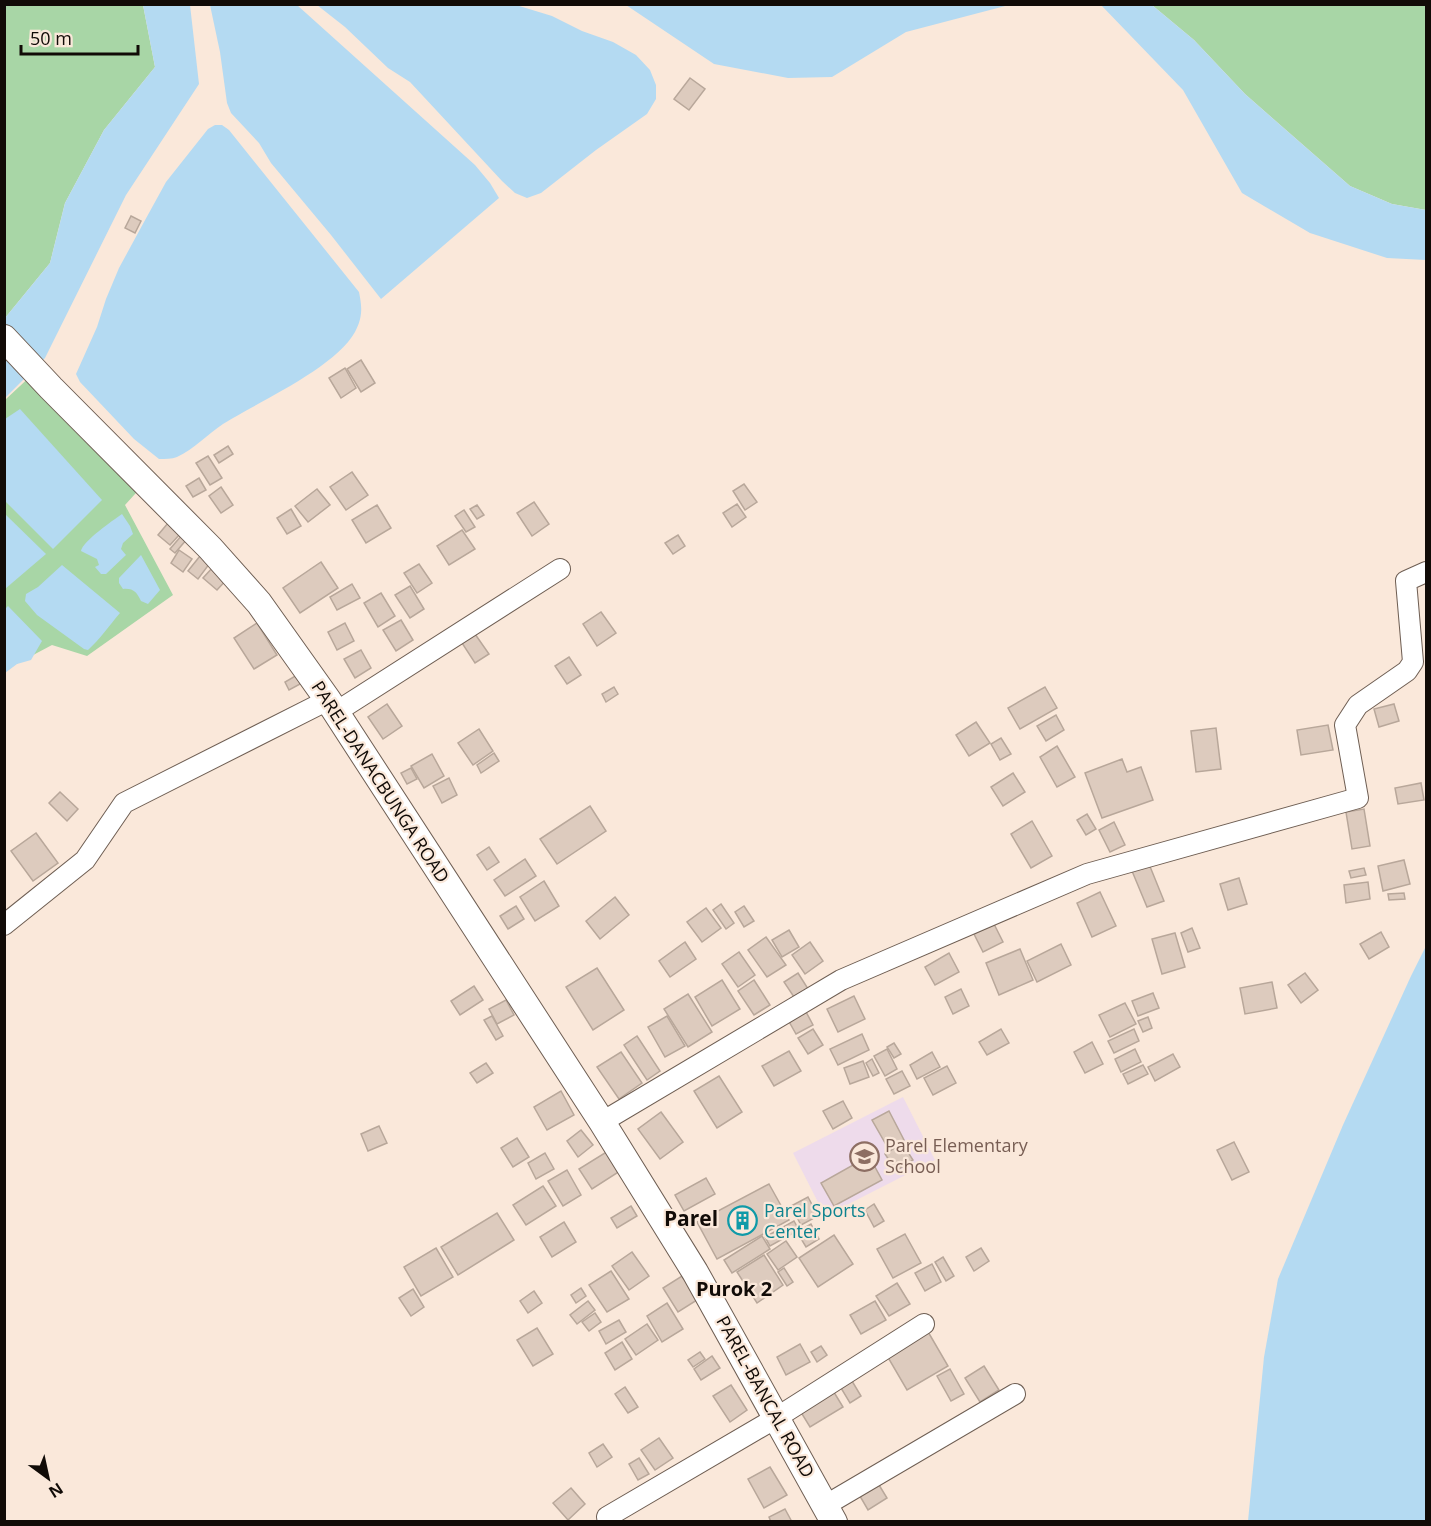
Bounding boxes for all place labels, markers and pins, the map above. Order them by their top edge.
place label: Parel Elementary School [885,1133,1029,1178]
school or university icon: Parel Elementary School [848,1140,880,1172]
place label: Parel Sports Center [764,1198,866,1243]
building icon: Parel Sports Center [727,1205,759,1237]

